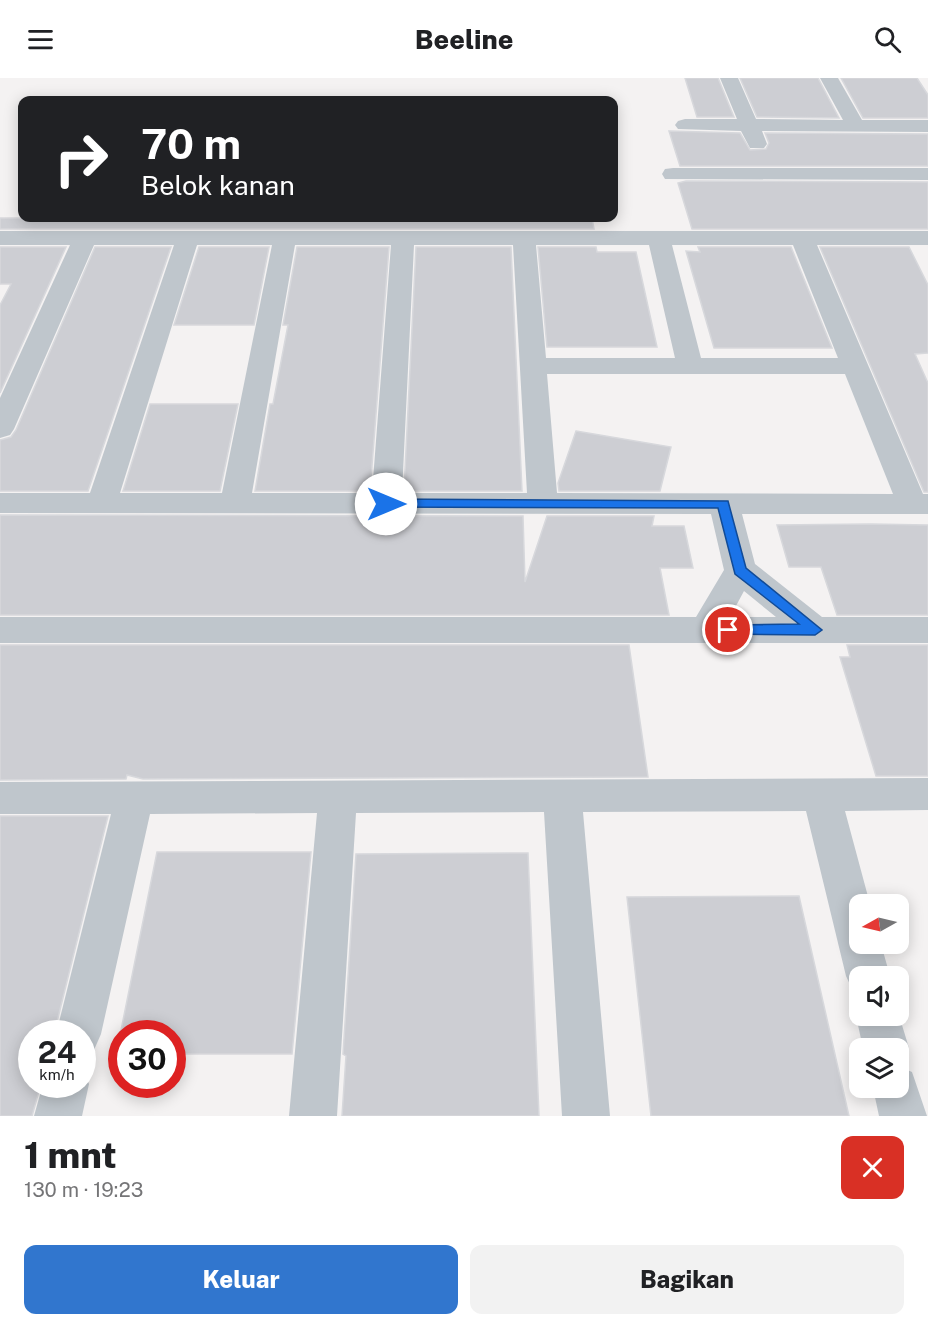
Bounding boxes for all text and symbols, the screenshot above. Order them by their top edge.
icon: menu [24,23,57,56]
text: Beeline [415,23,513,55]
icon: search [871,23,904,56]
text: 70 m [141,119,241,168]
icon: right [42,120,120,198]
text: Belok kanan [141,169,295,201]
position arrow [354,472,418,536]
pin [702,604,753,655]
icon: arrive [711,613,744,646]
north arrow [849,894,909,954]
map controls [849,894,909,1098]
button: sound [849,966,909,1026]
speed limit sign: 30 [108,1020,186,1098]
text: 24 [38,1034,76,1070]
button: layers [849,1038,909,1098]
text: km/h [39,1066,75,1083]
text: 1 mnt [24,1134,117,1176]
button: close [841,1136,904,1199]
text: 130 m · 19:23 [24,1178,143,1202]
button: Keluar [24,1245,458,1314]
button: Bagikan [470,1245,904,1314]

